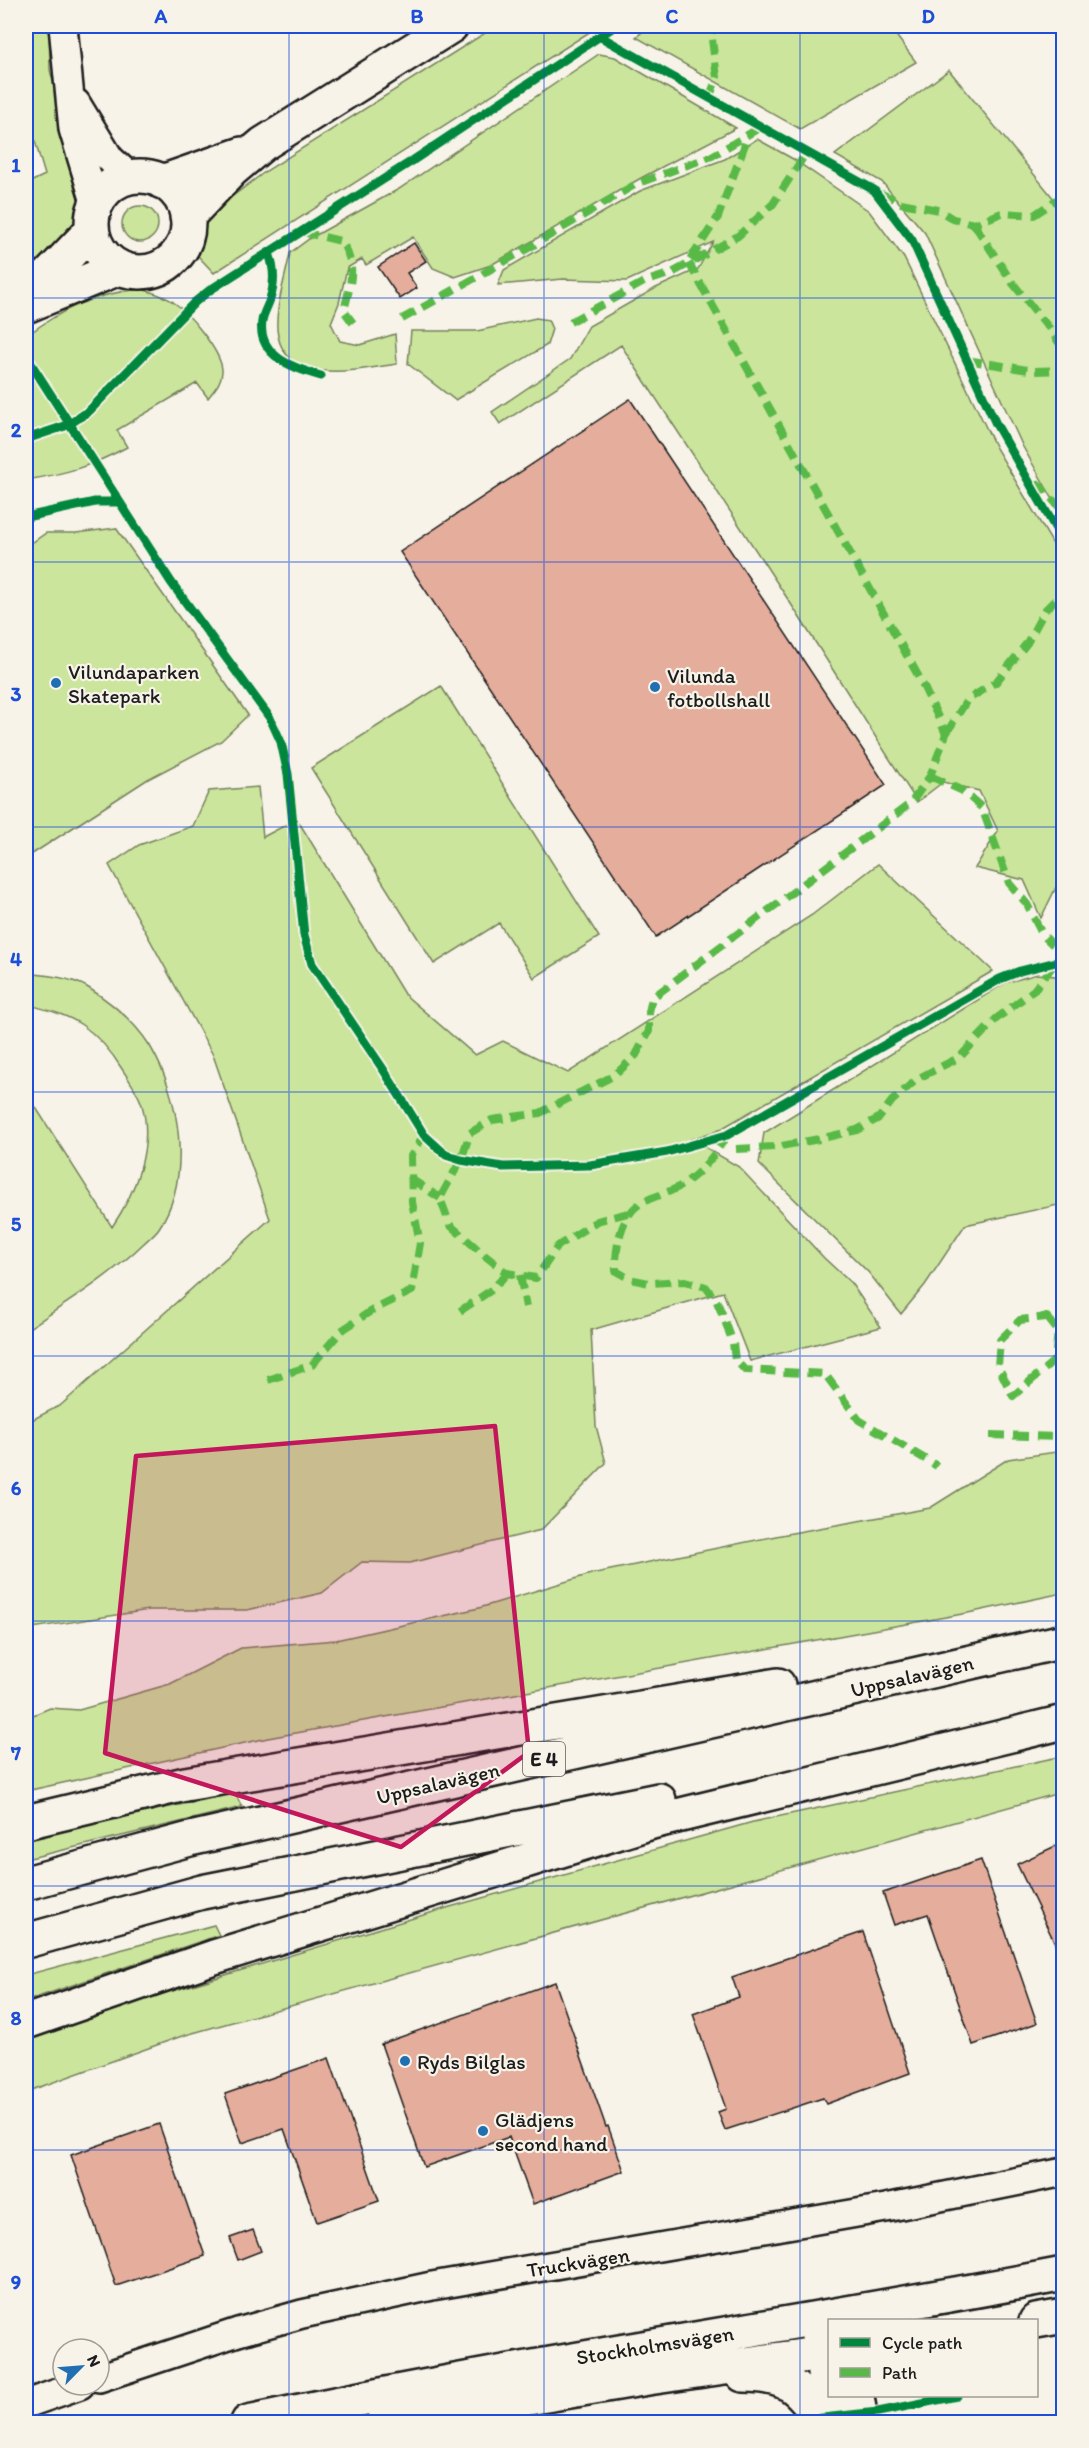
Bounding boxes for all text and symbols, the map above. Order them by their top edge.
text: A [154,4,168,28]
text: B [411,4,424,28]
text: C [666,4,679,28]
text: D [921,4,935,28]
text: 1 [11,153,21,177]
text: 2 [11,418,22,442]
place label: Vilundaparken Skatepark [68,659,199,708]
place label: Vilunda fotbollshall [667,663,770,712]
marker: Vilundaparken Skatepark [49,676,63,690]
marker: Vilunda fotbollshall [648,680,662,694]
text: 3 [11,682,22,706]
text: 4 [10,947,22,971]
text: 5 [11,1212,22,1236]
text: 6 [11,1476,22,1500]
street label: Uppsalavägen [848,1650,976,1702]
text: 7 [10,1741,21,1765]
road number: E 4 [523,1742,565,1776]
street label: Uppsalavägen [374,1757,502,1809]
text: 8 [11,2006,22,2030]
place label: Ryds Bilglas [417,2049,526,2074]
marker: Ryds Bilglas [398,2054,412,2068]
place label: Glädjens second hand [495,2107,608,2156]
marker: Glädjens second hand [476,2124,490,2138]
street label: Truckvägen [525,2242,631,2282]
text: 9 [11,2270,21,2294]
legend [828,2319,1038,2397]
street label: Stockholmsvägen [574,2320,736,2370]
text: Cycle path [882,2332,963,2354]
north arrow [51,2337,111,2397]
text: N [83,2352,105,2370]
text: Path [882,2362,917,2384]

